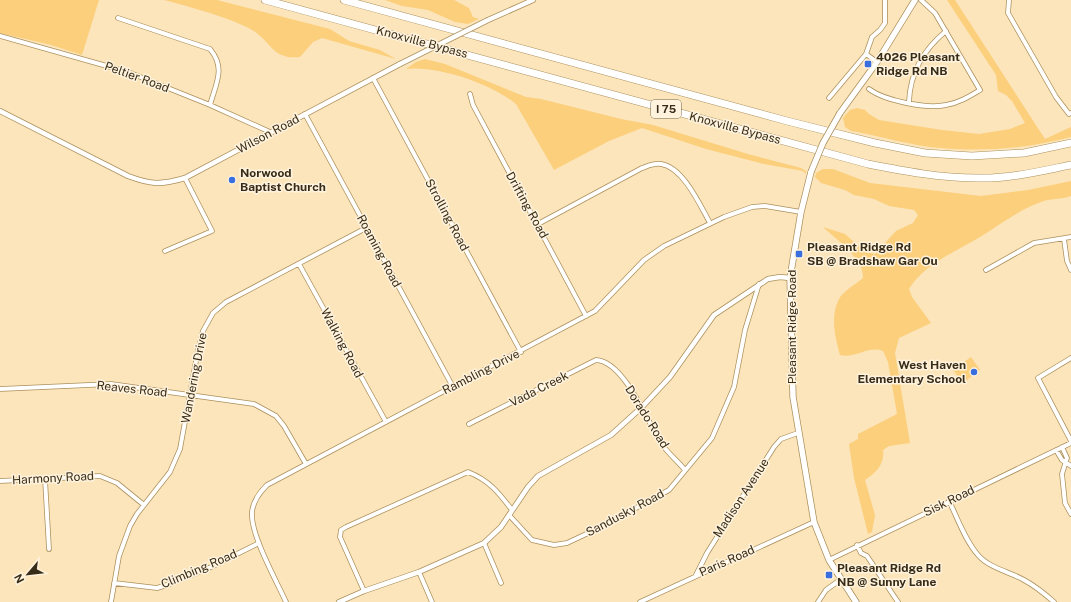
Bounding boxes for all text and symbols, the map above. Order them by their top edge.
street label: Knoxville Bypass [375,23,469,61]
place label: 4026 Pleasant Ridge Rd NB [876,50,960,78]
street label: Peltier Road [103,59,171,95]
marker: 4026 Pleasant Ridge Rd NB [863,59,873,69]
road number: I 75 [651,100,681,118]
street label: Knoxville Bypass [688,109,782,147]
street label: Wilson Road [234,112,302,156]
place label: Norwood Baptist Church [240,166,326,194]
street label: Drifting Road [503,169,551,241]
marker: Norwood Baptist Church [227,175,237,185]
street label: Strolling Road [422,177,472,253]
street label: Roaming Road [354,212,404,290]
place label: Pleasant Ridge Rd SB @ Bradshaw Gar Ou [807,240,938,268]
marker: Pleasant Ridge Rd SB @ Bradshaw Gar Ou [794,249,804,259]
street label: Pleasant Ridge Road [785,270,799,384]
street label: Walking Road [318,306,366,380]
street label: Wandering Drive [178,331,210,425]
street label: Rambling Drive [440,346,522,397]
place label: West Haven Elementary School [858,358,966,386]
marker: West Haven Elementary School [969,367,979,377]
street label: Vada Creek [507,368,571,410]
street label: Reaves Road [96,378,168,400]
street label: Dorado Road [622,383,672,451]
street label: Madison Avenue [710,456,772,540]
street label: Harmony Road [12,469,94,487]
street label: Sisk Road [921,483,977,519]
street label: Sandusky Road [584,487,666,539]
street label: Paris Road [697,543,757,579]
street label: Climbing Road [159,547,239,591]
north arrow [8,554,48,594]
place label: Pleasant Ridge Rd NB @ Sunny Lane [837,561,941,589]
marker: Pleasant Ridge Rd NB @ Sunny Lane [824,570,834,580]
text: N [12,572,26,585]

